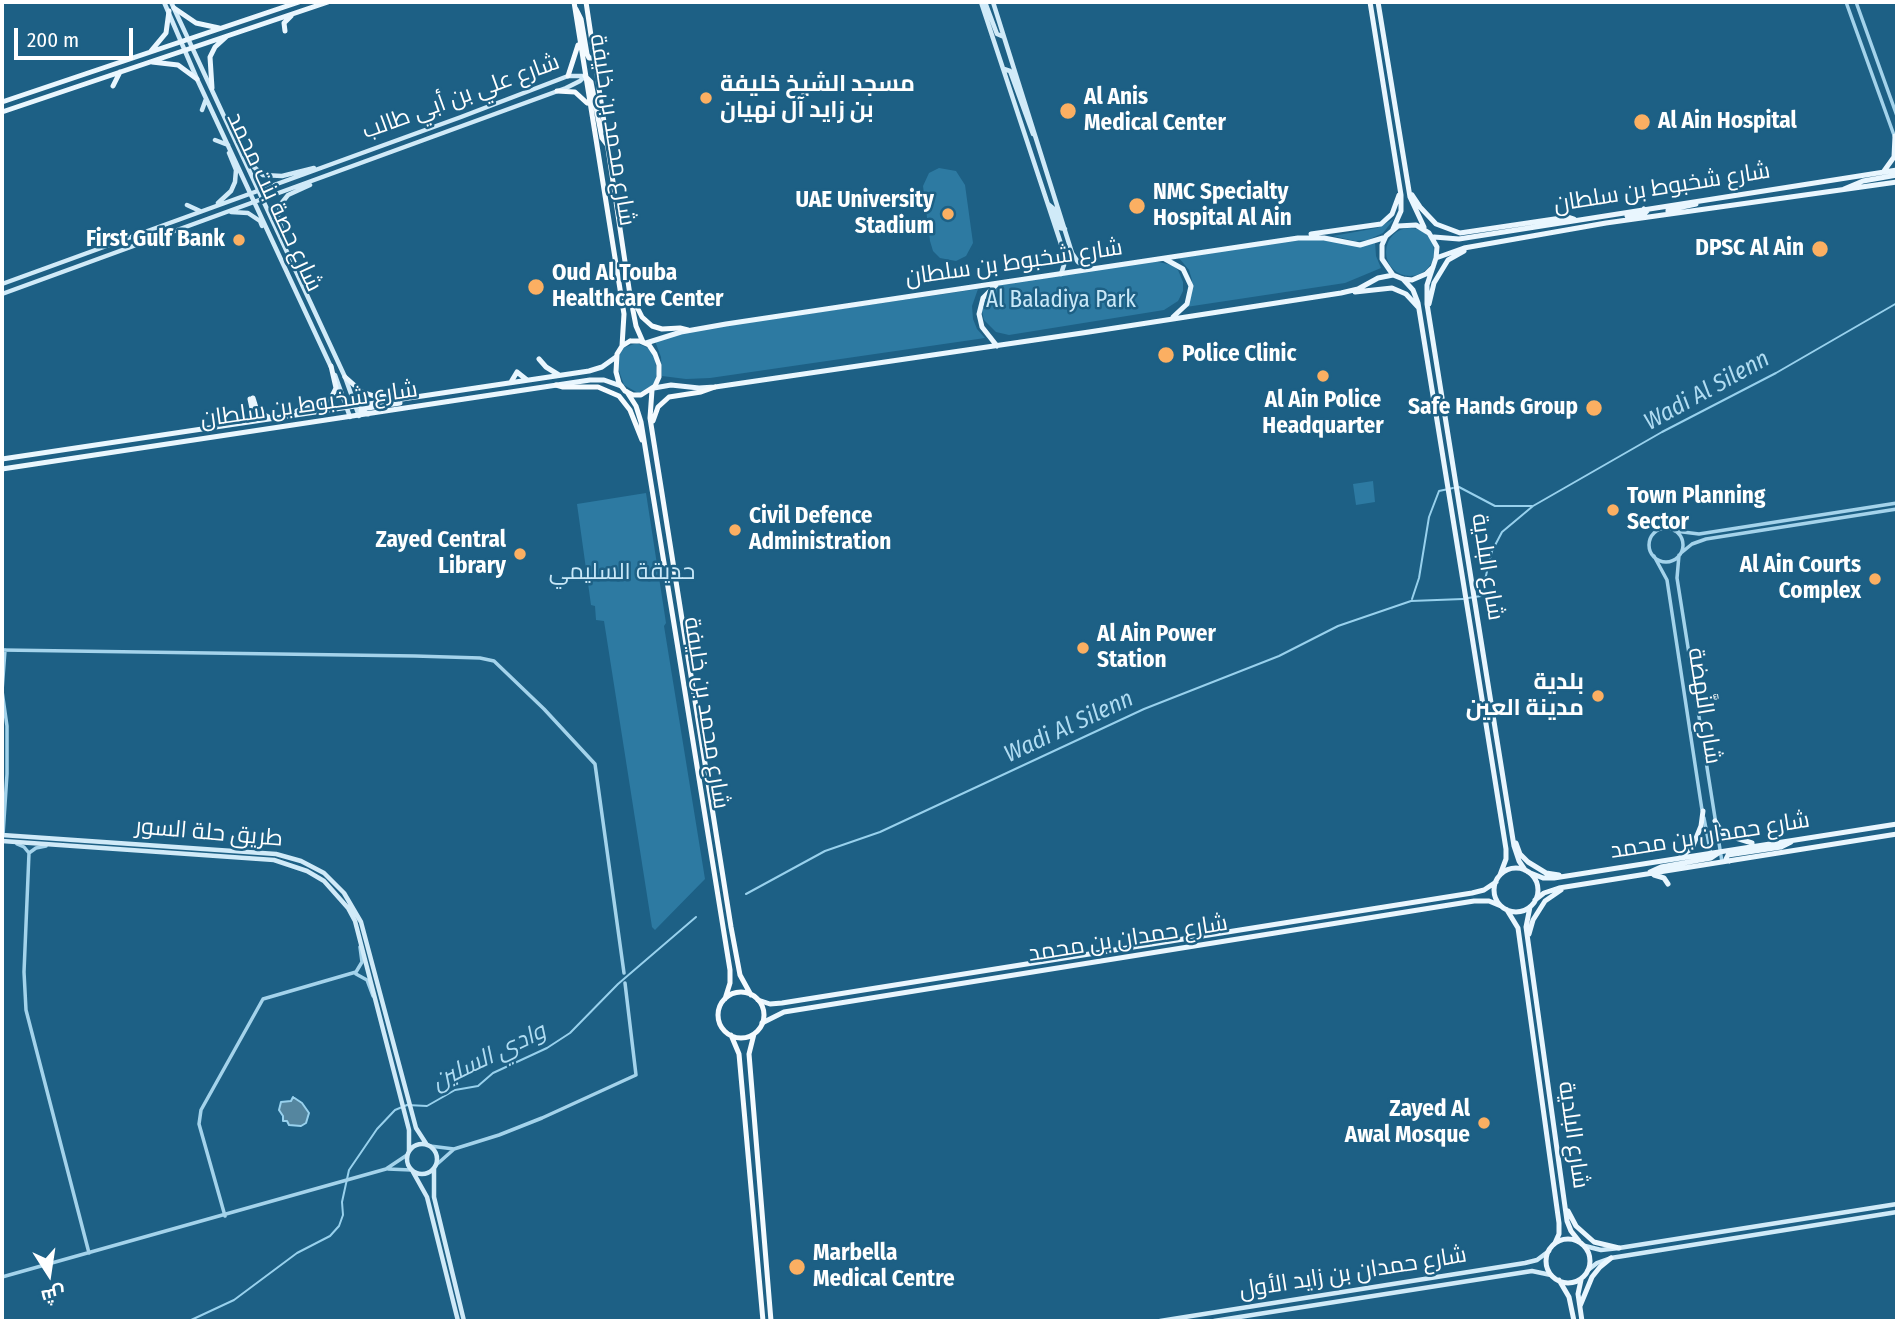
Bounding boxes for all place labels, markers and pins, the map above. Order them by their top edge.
place label: مسجد الشيخ خليفة بن زايد آل نهيان [720,71,915,125]
place label: Al Anis Medical Center [1084,84,1226,138]
marker: مسجد الشيخ خليفة بن زايد آل نهيان [698,90,714,106]
marker: Al Anis Medical Center [1058,101,1078,121]
place label: Al Ain Hospital [1658,108,1797,136]
marker: Al Ain Hospital [1632,112,1652,132]
place label: NMC Specialty Hospital Al Ain [1153,179,1292,233]
place label: UAE University Stadium [796,187,934,241]
marker: NMC Specialty Hospital Al Ain [1127,196,1147,216]
marker: UAE University Stadium [940,206,956,222]
place label: First Gulf Bank [86,226,225,254]
marker: First Gulf Bank [231,232,247,248]
place label: DPSC Al Ain [1695,235,1804,263]
marker: DPSC Al Ain [1810,239,1830,259]
place label: Oud Al Touba Healthcare Center [552,260,723,314]
marker: Oud Al Touba Healthcare Center [526,277,546,297]
place label: Police Clinic [1182,341,1296,369]
marker: Police Clinic [1156,345,1176,365]
marker: Al Ain Police Headquarter [1315,368,1331,384]
place label: Al Ain Police Headquarter [1262,387,1384,441]
place label: Safe Hands Group [1408,394,1578,422]
marker: Safe Hands Group [1584,398,1604,418]
place label: Town Planning Sector [1627,483,1765,537]
marker: Town Planning Sector [1605,502,1621,518]
place label: Civil Defence Administration [749,503,891,557]
marker: Civil Defence Administration [727,522,743,538]
place label: Zayed Central Library [375,527,506,581]
marker: Zayed Central Library [512,546,528,562]
place label: Al Ain Courts Complex [1740,552,1861,606]
marker: Al Ain Courts Complex [1867,571,1883,587]
place label: Al Ain Power Station [1097,621,1216,675]
marker: Al Ain Power Station [1075,640,1091,656]
place label: بلدية مدينة العين [1466,669,1584,723]
marker: بلدية مدينة العين [1590,688,1606,704]
place label: Zayed Al Awal Mosque [1345,1096,1470,1150]
marker: Zayed Al Awal Mosque [1476,1115,1492,1131]
place label: Marbella Medical Centre [813,1240,955,1294]
marker: Marbella Medical Centre [787,1257,807,1277]

